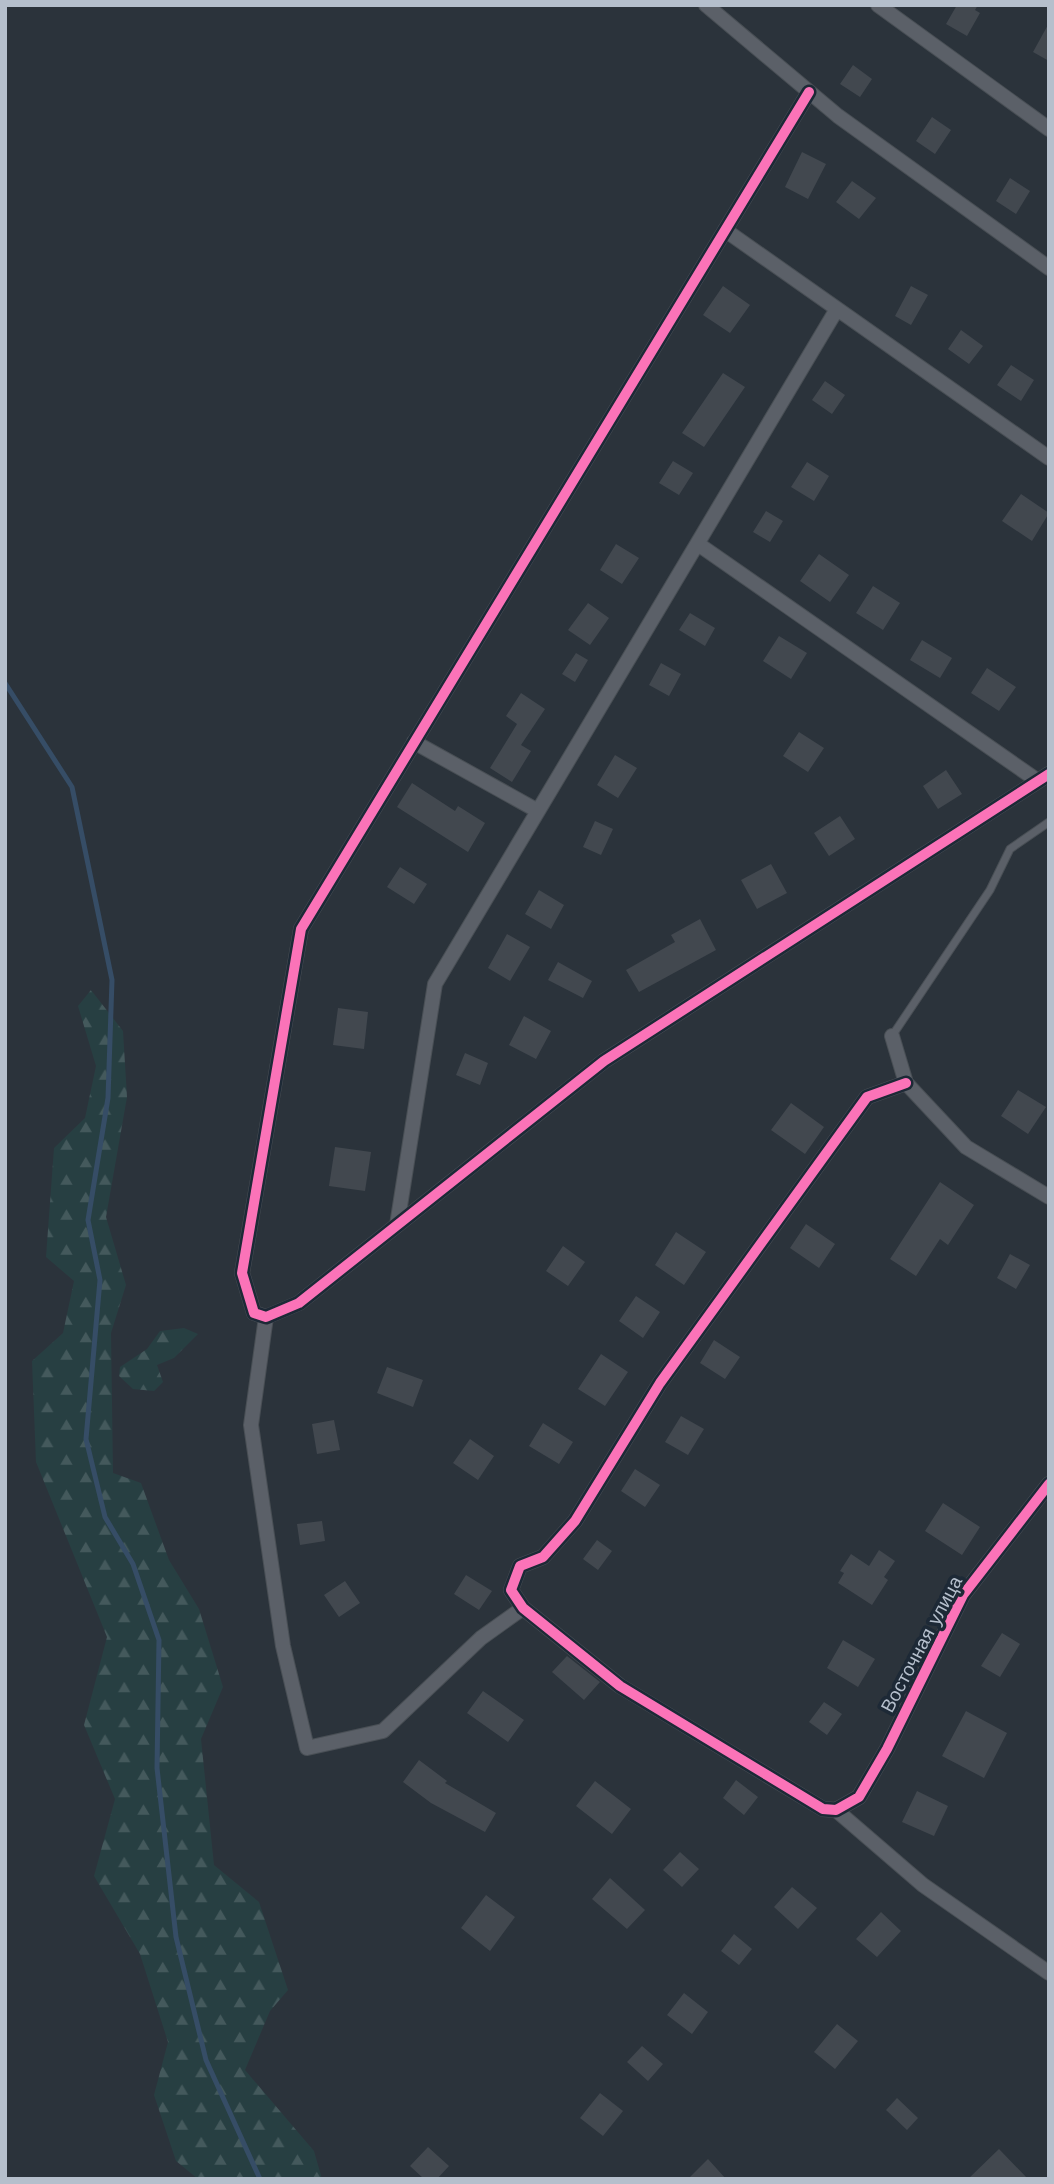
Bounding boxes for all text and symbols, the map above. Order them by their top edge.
street label: Восточная улица [876,1572,967,1716]

